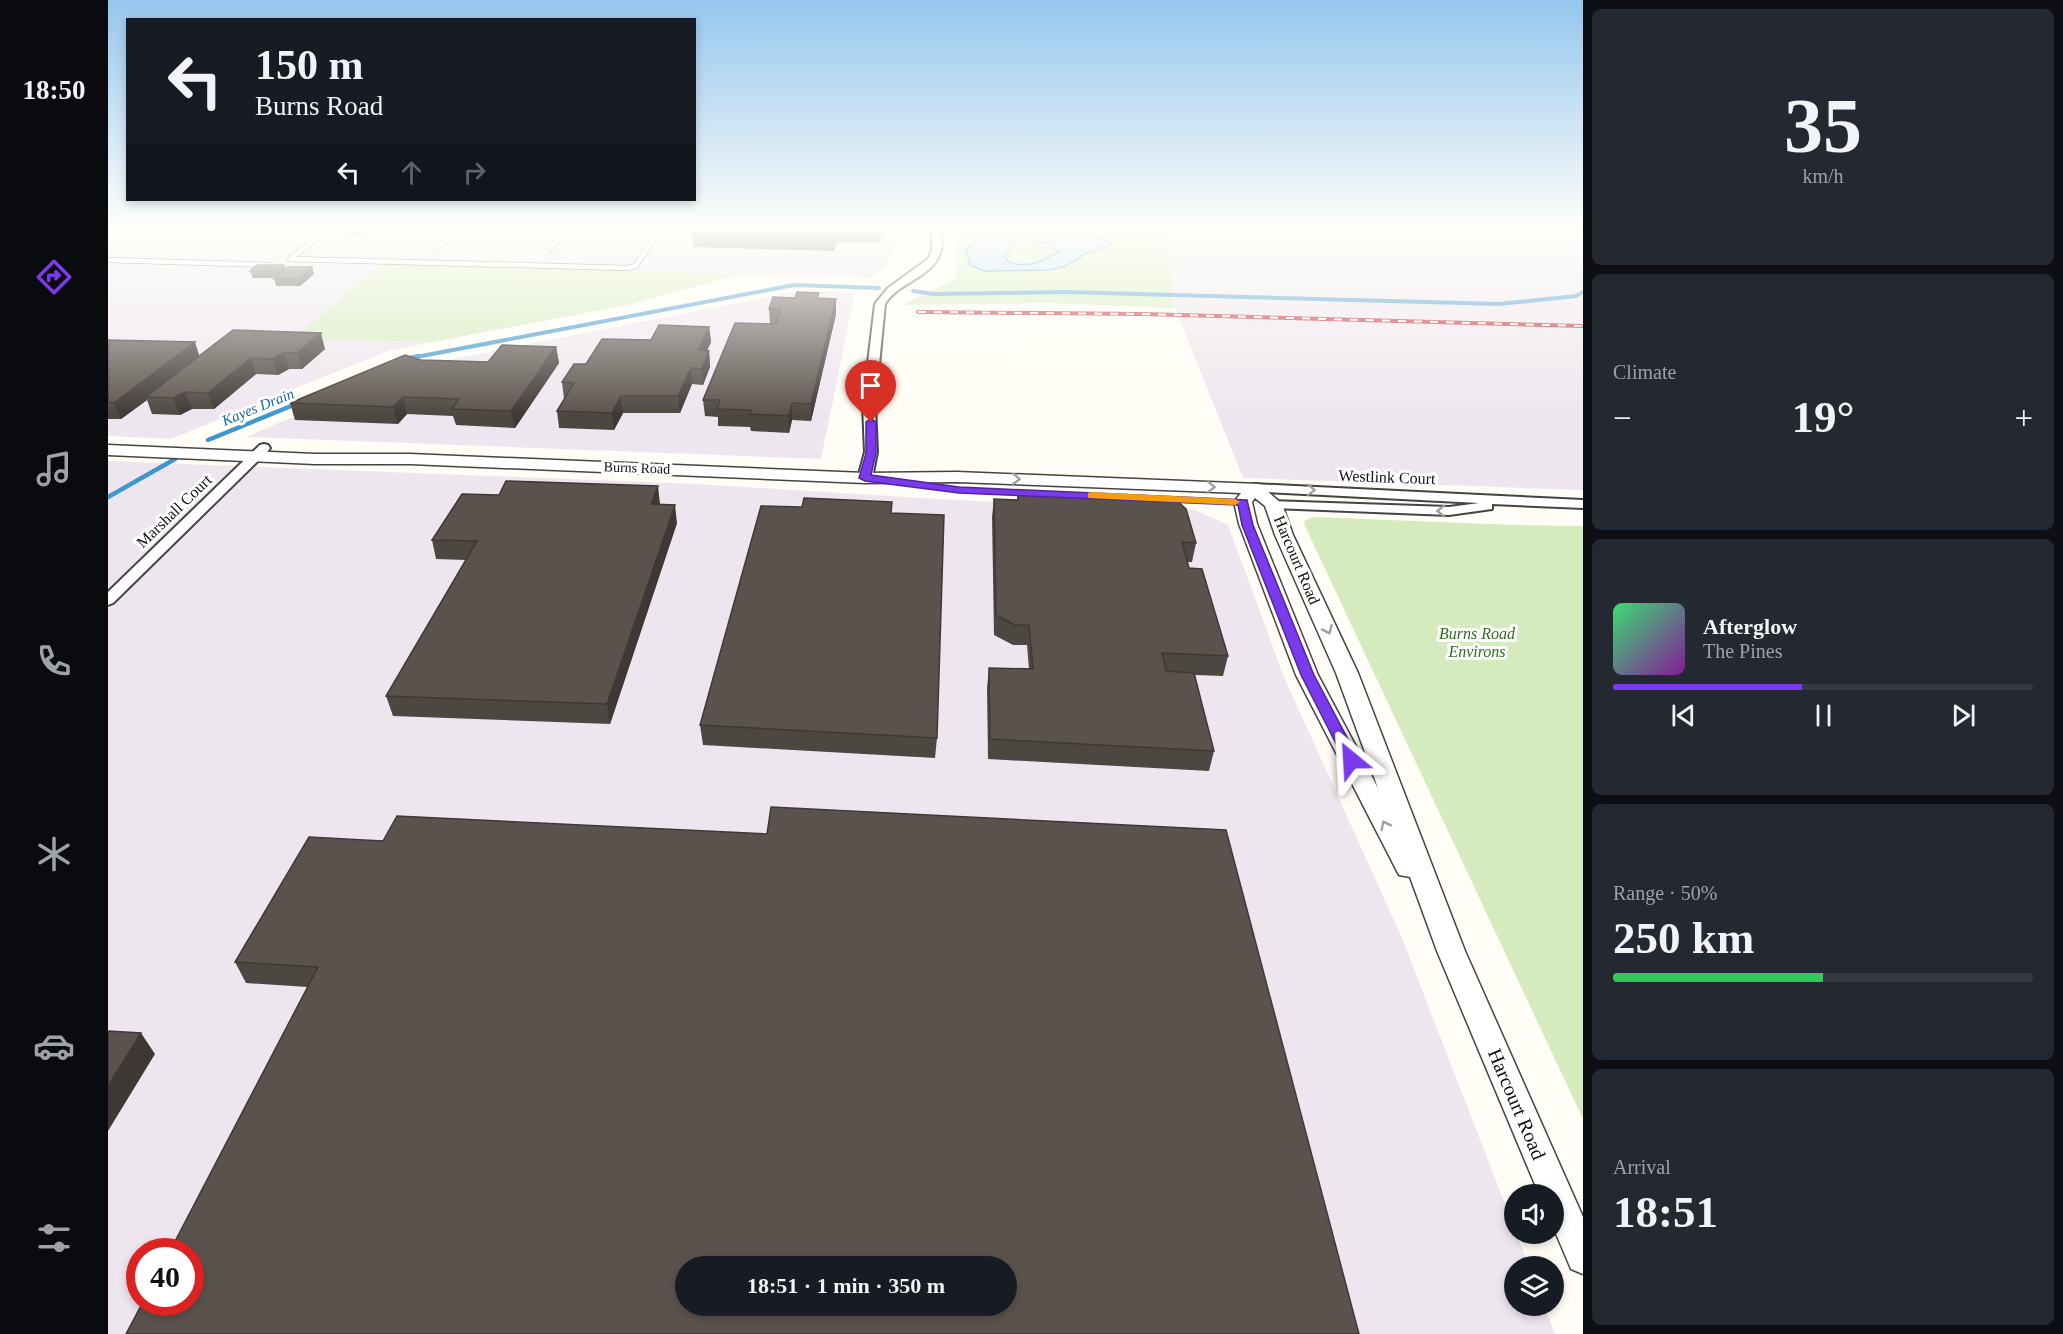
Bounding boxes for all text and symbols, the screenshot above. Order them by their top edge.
icon: left [156,42,234,120]
text: 150 m [255,42,364,88]
text: 18:50 [23,75,86,105]
text: 35 [1784,82,1862,169]
text: Burns Road [255,91,383,121]
icon: left [332,156,365,189]
icon: ahead [395,156,428,189]
icon: right [458,156,491,189]
text: km/h [1802,165,1844,187]
icon: directions [33,256,75,298]
pin [845,360,896,422]
text: Climate [1613,361,1676,383]
icon: arrive [854,369,887,402]
water label: Kayes Drain [219,385,296,429]
text: 19° [1792,392,1855,442]
text: − [1613,400,1632,436]
text: + [2014,400,2033,436]
icon: music [33,448,75,490]
street label: Burns Road [604,459,670,477]
street label: Westlink Court [1338,467,1436,487]
street label: Marshall Court [133,471,215,551]
one-way arrow [1011,473,1020,485]
one-way arrow [1206,480,1215,493]
one-way arrow [1307,484,1316,497]
one-way arrow [1437,504,1446,517]
street label: Harcourt Road [1271,513,1323,607]
text: Afterglow [1703,614,1797,639]
one-way arrow [1320,624,1332,635]
park label: Burns Road Environs [1439,625,1516,660]
icon: phone [33,640,75,682]
text: The Pines [1703,640,1782,662]
icon: previous [1667,699,1700,732]
icon: pause [1807,699,1840,732]
icon: next [1947,699,1980,732]
position arrow [1319,728,1383,792]
one-way arrow [1381,820,1392,831]
icon: climate [33,833,75,875]
text: Range · 50% [1613,882,1717,904]
text: 250 km [1613,913,1754,963]
icon: car [33,1025,75,1067]
street label: Harcourt Road [1484,1045,1550,1163]
text: Arrival [1613,1156,1671,1178]
map controls [1504,1184,1564,1316]
button: sound [1504,1184,1564,1244]
text: 18:51 [1613,1187,1718,1237]
icon: filters [33,1217,75,1259]
speed limit sign: 40 [126,1238,204,1316]
button: layers [1504,1256,1564,1316]
text: 18:51 · 1 min · 350 m [747,1273,945,1298]

